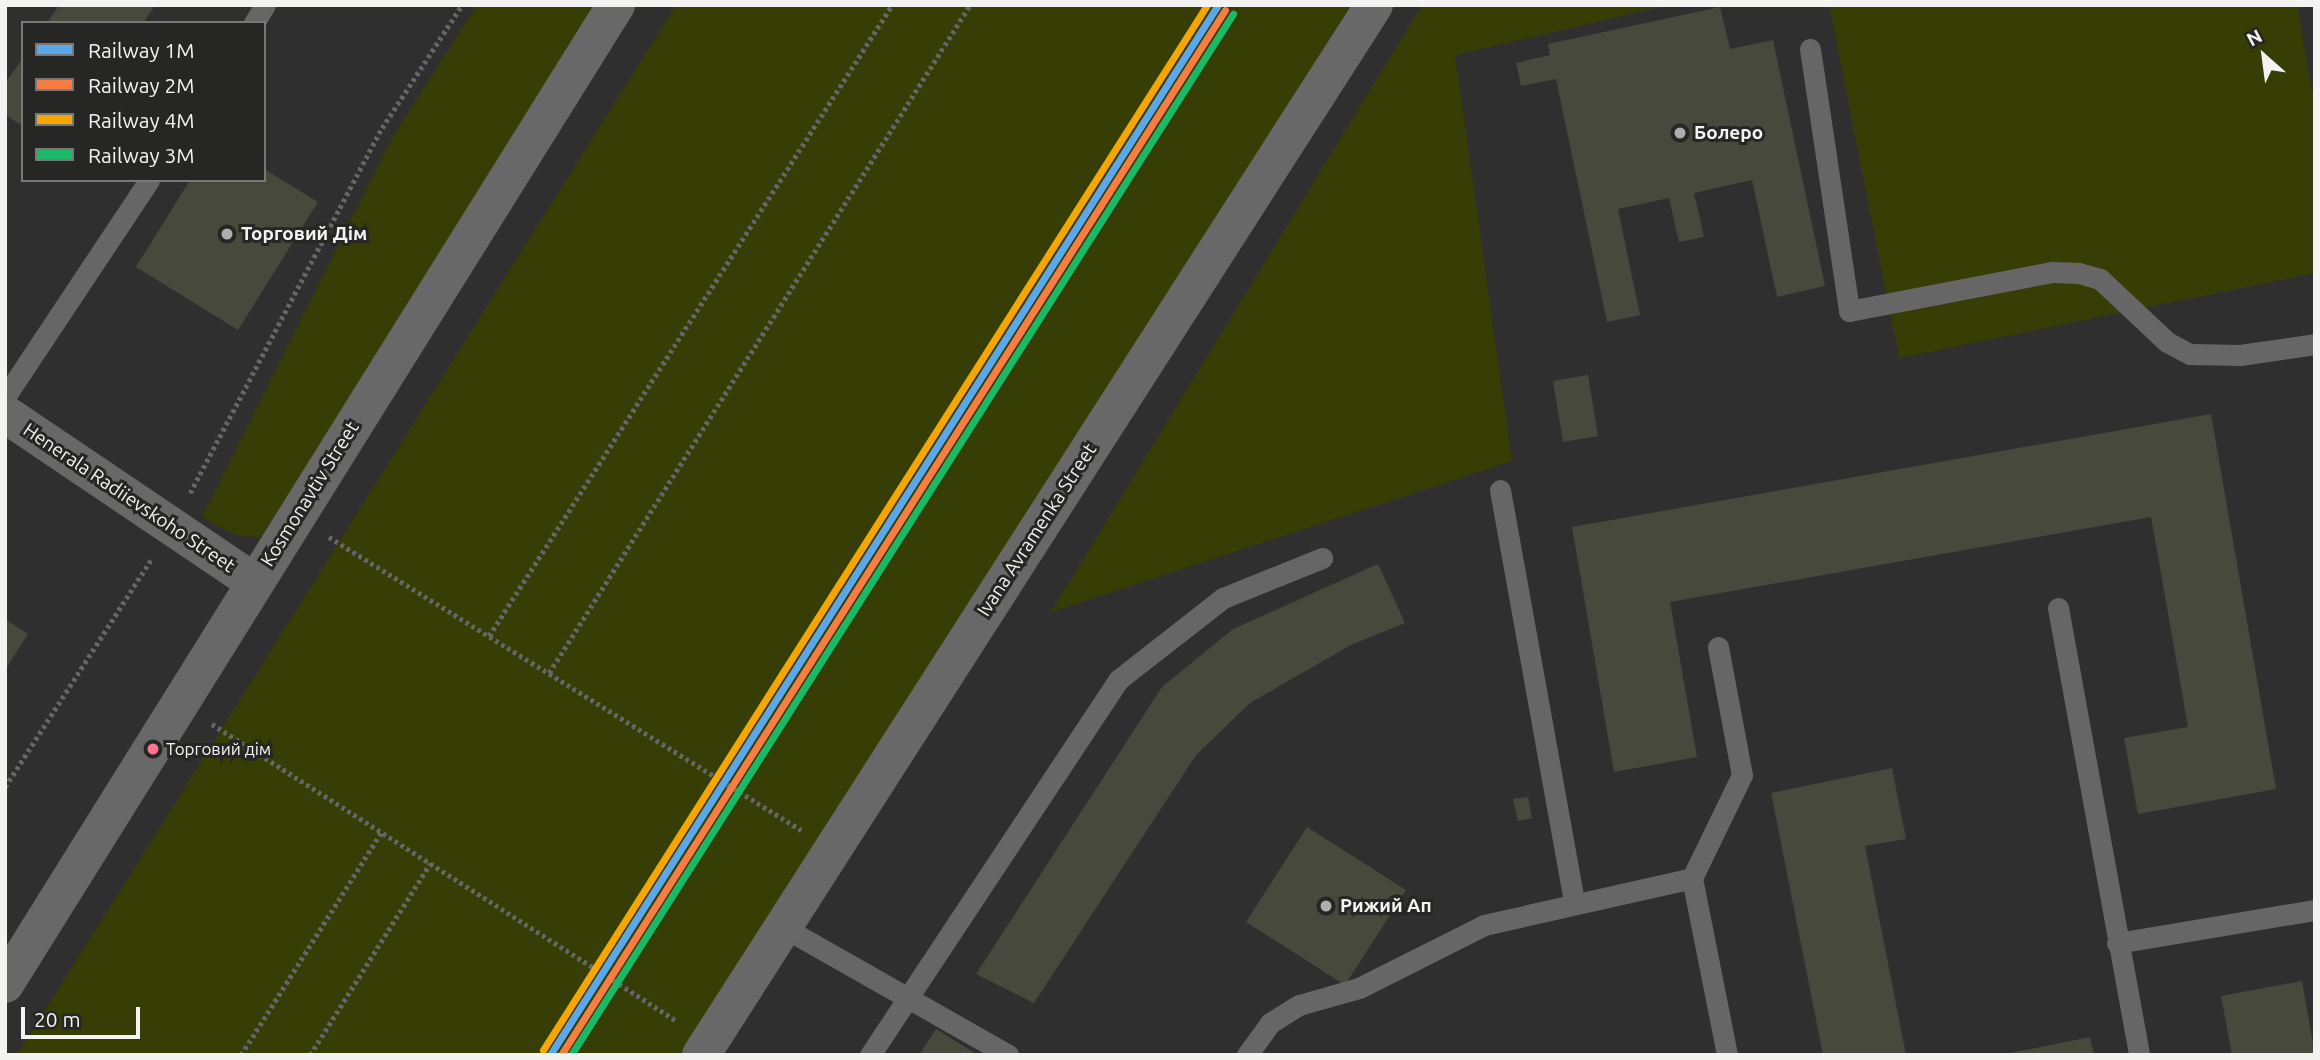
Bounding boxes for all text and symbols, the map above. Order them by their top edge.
legend [21,21,266,182]
north arrow [2229,21,2299,91]
text: N [2243,24,2266,51]
text: Railway 1М [88,38,195,62]
text: Railway 2М [88,73,195,97]
text: Railway 4М [88,108,195,132]
place label: Болеро [1694,122,1763,144]
marker: Болеро [1672,125,1688,141]
text: Railway 3М [88,143,195,167]
place label: Торговий Дім [241,223,367,245]
marker: Торговий Дім [219,226,235,242]
street label: Kosmonavtiv Street [256,417,364,571]
street label: Henerala Radiievskoho Street [19,418,239,578]
street label: Ivana Avramenka Street [973,439,1101,621]
place label: Торговий дім [166,739,271,759]
marker: Торговий дім [146,742,160,756]
place label: Рижий Ап [1340,895,1432,917]
marker: Рижий Ап [1318,898,1334,914]
scale bar [24,993,144,1038]
text: 20 m [34,1007,81,1031]

